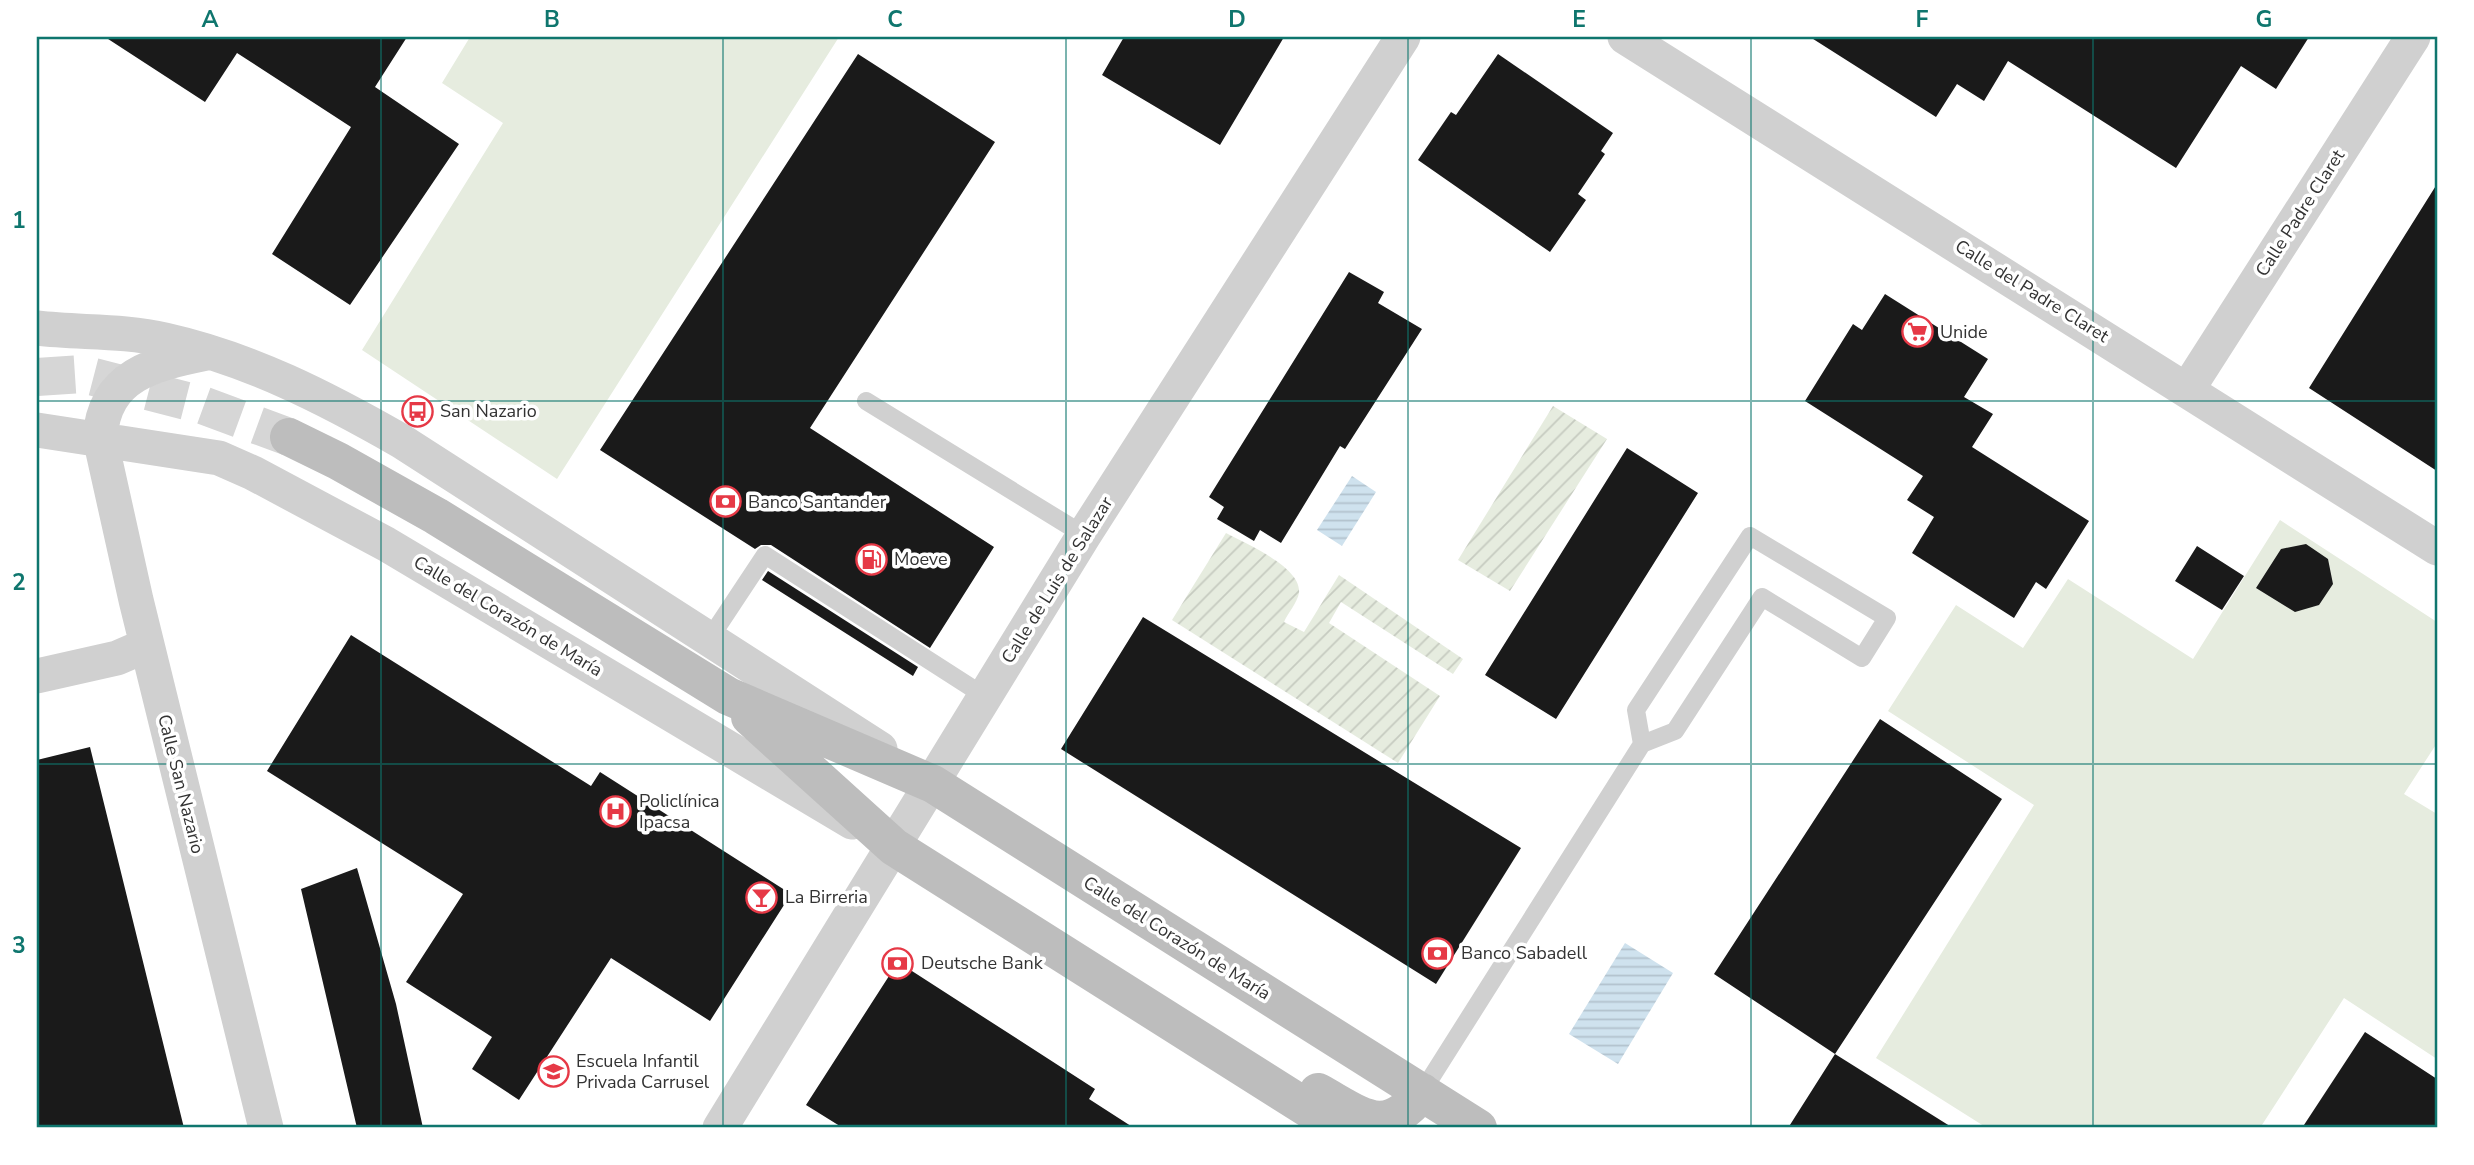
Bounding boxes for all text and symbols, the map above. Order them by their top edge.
text: A [201,4,219,35]
text: B [544,4,560,35]
text: C [887,4,903,35]
text: D [1228,4,1246,35]
text: E [1572,4,1586,35]
text: F [1916,4,1929,35]
text: G [2256,4,2272,35]
street label: Calle Padre Claret [2250,144,2350,281]
text: 1 [12,205,26,236]
street label: Calle del Padre Claret [1951,234,2114,348]
supermarket icon: Unide [1900,315,1934,349]
place label: Unide [1940,320,1988,344]
bus stop icon: San Nazario [400,394,434,428]
place label: San Nazario [440,399,537,423]
bank icon: Banco Santander [708,485,742,519]
place label: Banco Santander [748,490,887,514]
street label: Calle de Luis de Salazar [996,492,1118,668]
fuel station icon: Moeve [854,542,888,576]
place label: Moeve [894,547,948,571]
street label: Calle del Corazón de María [409,550,607,682]
text: 2 [12,567,26,598]
street label: Calle San Nazario [152,712,210,856]
place label: Policlínica Ipacsa [639,789,720,834]
hospital icon: Policlínica Ipacsa [599,794,633,828]
street label: Calle del Corazón de María [1079,871,1275,1005]
bar icon: La Birreria [745,880,779,914]
place label: La Birreria [785,885,868,909]
text: 3 [12,930,26,961]
bank icon: Banco Sabadell [1421,936,1455,970]
place label: Banco Sabadell [1461,941,1588,965]
bank icon: Deutsche Bank [881,946,915,980]
place label: Deutsche Bank [921,951,1044,975]
place label: Escuela Infantil Privada Carrusel [576,1049,710,1094]
school or university icon: Escuela Infantil Privada Carrusel [536,1054,570,1088]

